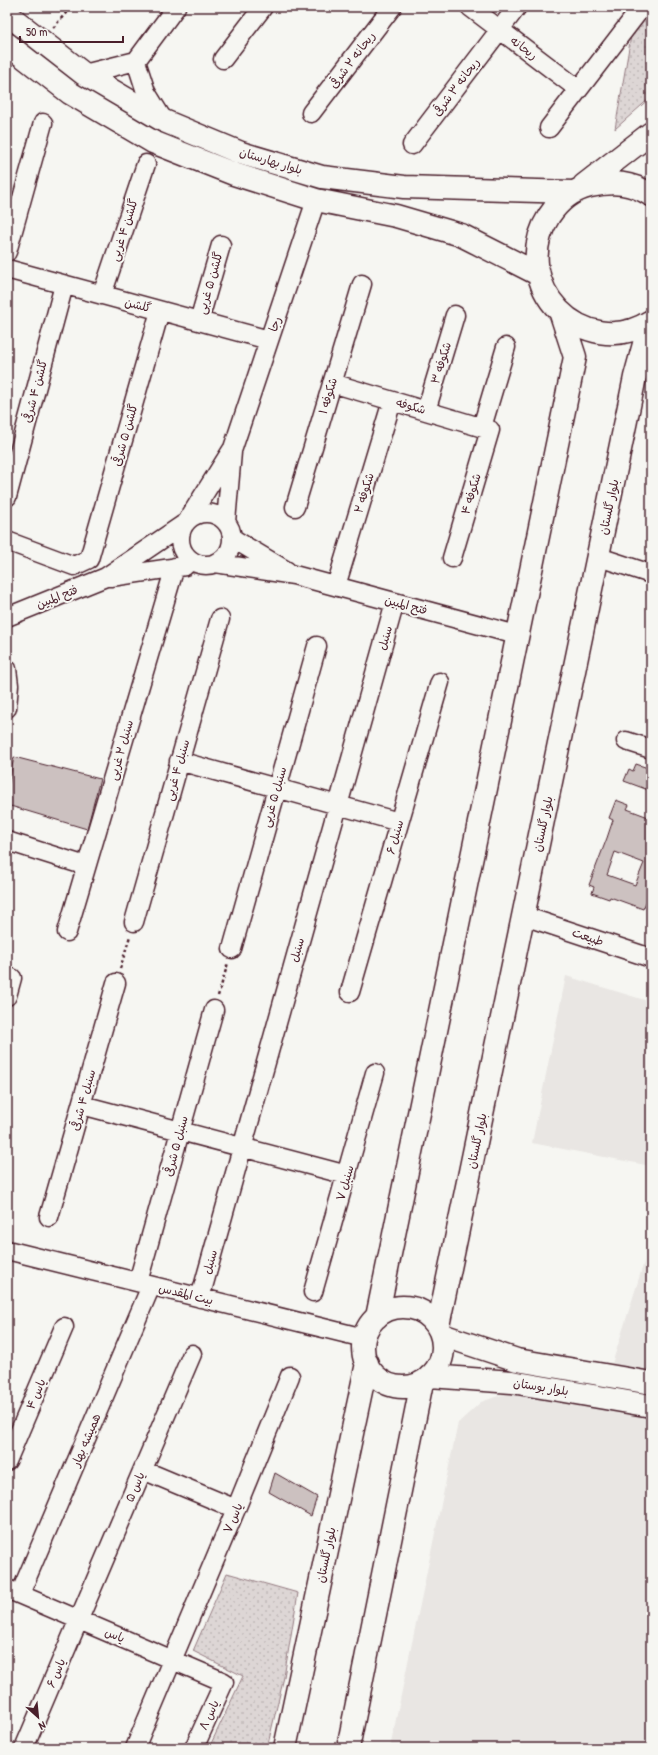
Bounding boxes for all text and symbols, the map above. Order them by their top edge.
scale bar [20,18,123,44]
text: 50 m [26,23,47,40]
street label: ریحانه ۲ شرقی [325,28,379,92]
street label: ریحانه [507,32,541,63]
street label: ریحانه ۳ شرقی [428,54,483,119]
street label: بلوار بهارستان [238,143,305,178]
street label: گلشن ۴ غربی [105,196,142,263]
street label: گلشن ۵ غربی [192,250,227,316]
street label: گلشن [123,293,153,316]
street label: رجا [264,314,285,334]
street label: شکوفه ۳ [426,340,455,386]
street label: گلشن ۴ شرقی [18,357,51,424]
street label: شکوفه ۱ [314,375,341,416]
street label: شکوفه [394,393,428,418]
street label: گلشن ۵ شرقی [107,402,142,468]
street label: شکوفه ۲ [349,471,378,515]
street label: شکوفه ۴ [456,471,485,517]
street label: بلوار گلستان [594,477,623,536]
street label: فتح المبین [33,580,81,614]
street label: فتح المبین [383,591,429,619]
street label: سنبل [373,624,396,652]
street label: سنبل ۲ غربی [104,718,137,782]
street label: سنبل ۴ غربی [160,737,193,803]
street label: سنبل ۵ غربی [257,765,290,829]
street label: بلوار گلستان [528,794,557,853]
street label: سنبل ۶ [382,818,408,856]
street label: طبیعت [570,923,606,950]
street label: سنبل [285,936,308,964]
street label: سنبل ۴ شرقی [66,1067,99,1133]
street label: بلوار گلستان [462,1111,491,1170]
street label: سنبل ۵ شرقی [159,1114,192,1178]
street label: سنبل ۷ [331,1163,358,1203]
street label: سنبل [198,1248,221,1276]
street label: بیت المقدس [157,1279,215,1308]
street label: بلوار بوستان [512,1374,570,1399]
street label: یاس ۴ [21,1376,50,1412]
street label: همیشه بهار [66,1410,105,1470]
street label: یاس ۵ [121,1469,148,1505]
street label: یاس ۷ [219,1500,247,1536]
street label: بلوار گلستان [311,1525,340,1584]
street label: یاس [103,1623,128,1646]
street label: یاس ۶ [42,1656,69,1690]
north arrow [18,1697,58,1737]
street label: یاس ۸ [194,1697,223,1733]
text: N [37,1718,48,1734]

